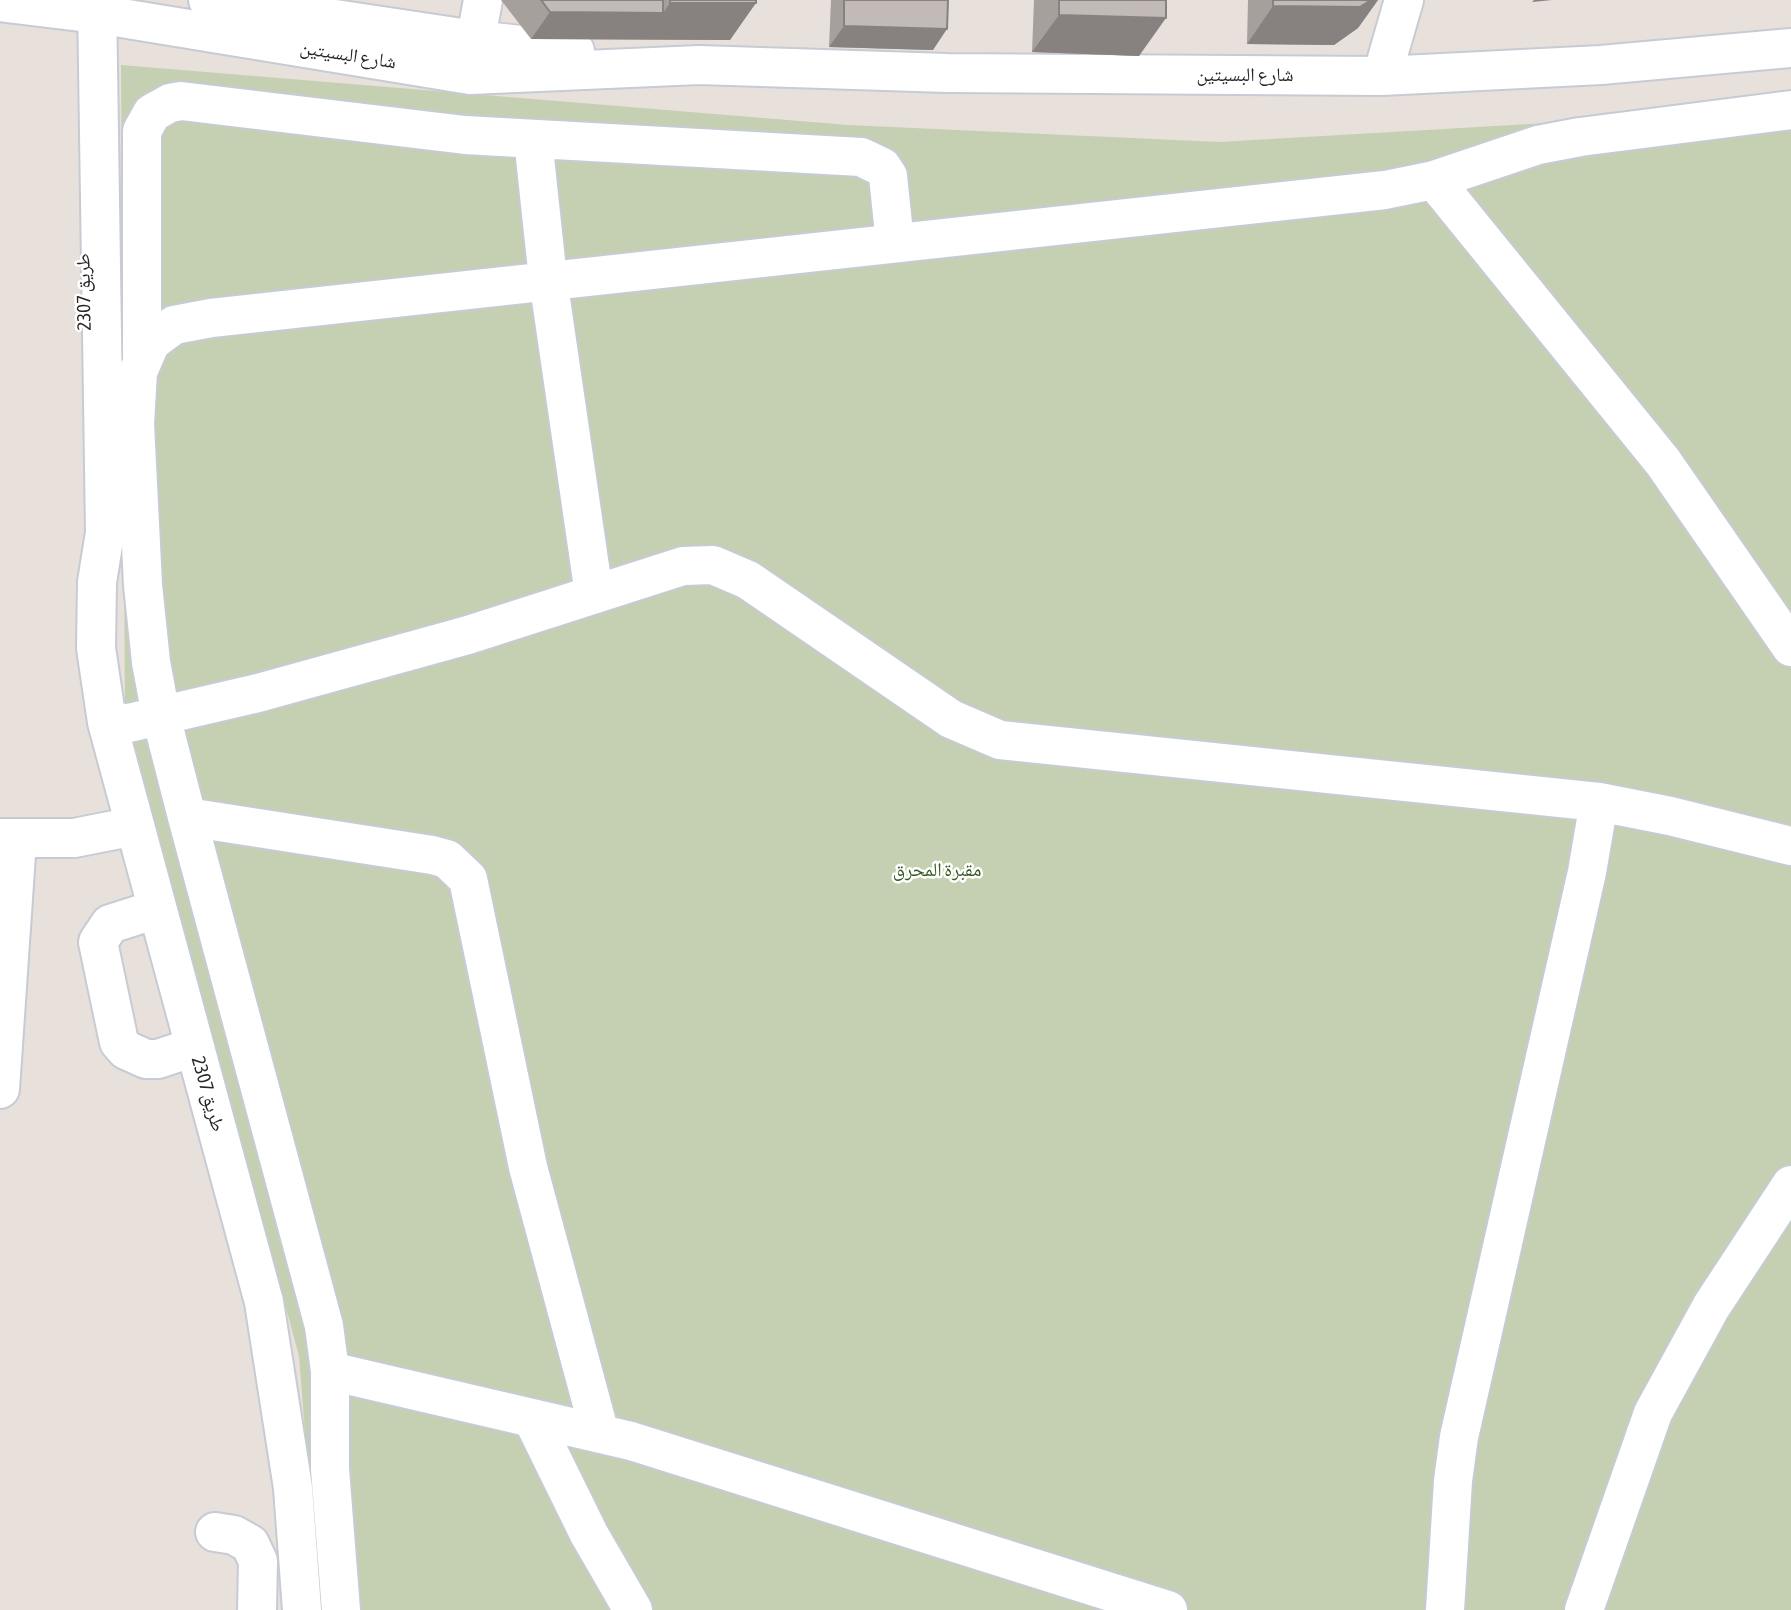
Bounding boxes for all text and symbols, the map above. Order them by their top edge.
street label: شارع البسيتين [298,36,398,74]
street label: شارع البسيتين [1196,64,1294,86]
street label: طريق 2307 [72,253,96,331]
park label: مقبرة المحرق [893,859,981,881]
street label: طريق 2307 [186,1054,230,1134]

